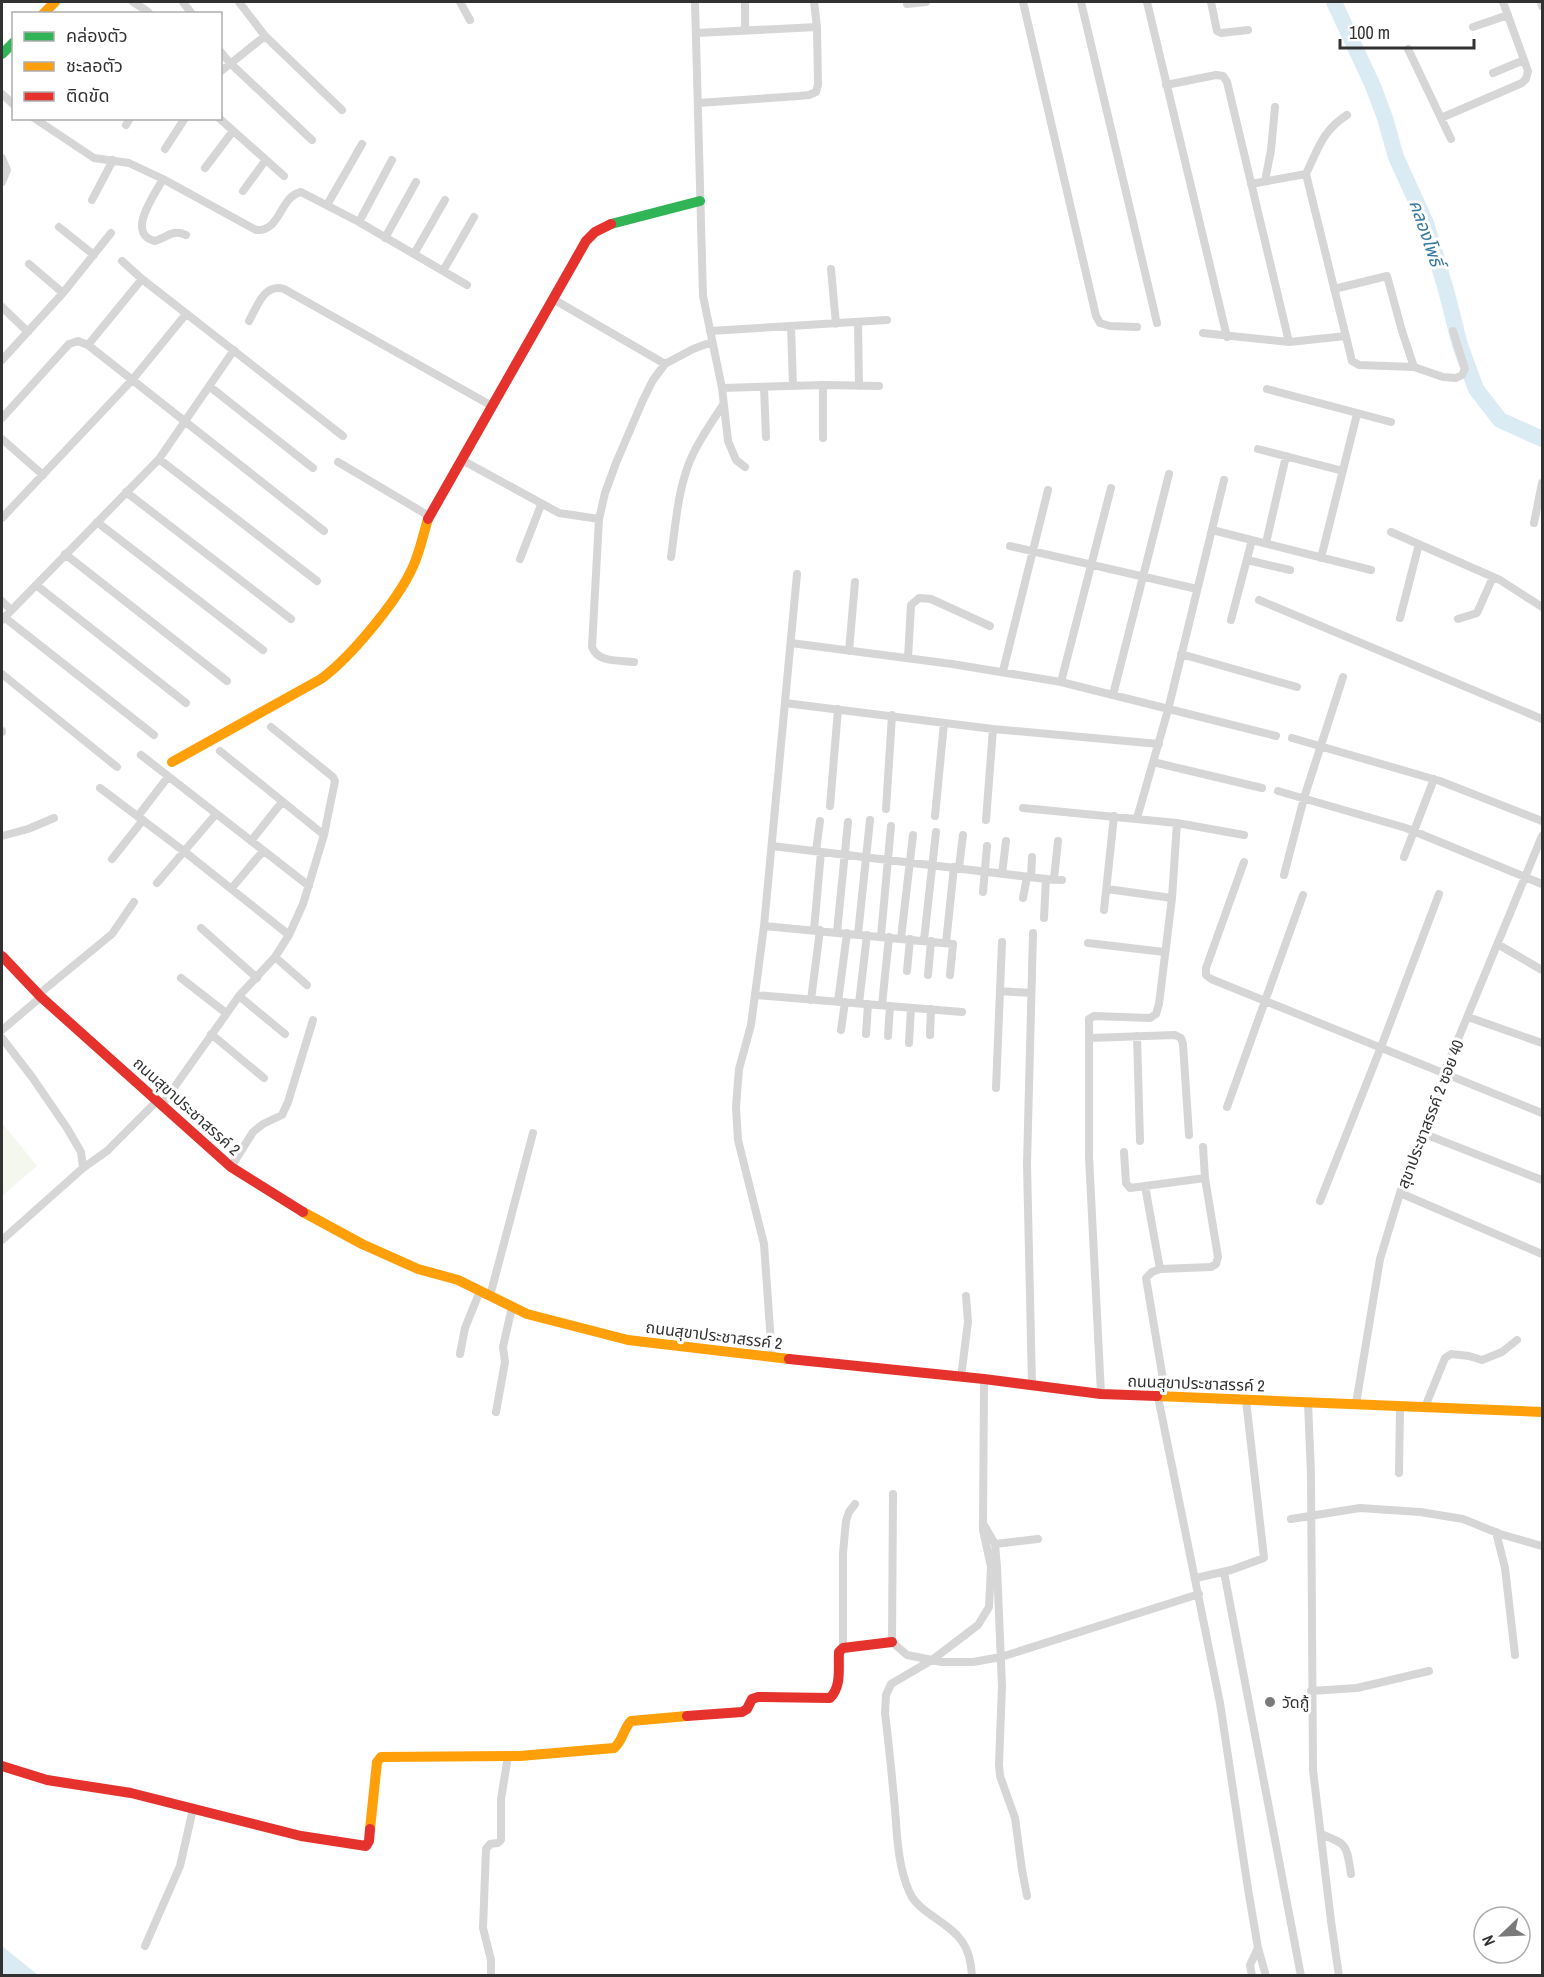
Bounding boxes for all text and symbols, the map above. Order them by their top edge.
legend [12,12,222,120]
scale bar [1340,12,1474,50]
text: 100 m [1349,20,1390,45]
text: คล่องตัว [66,23,128,48]
text: ชะลอตัว [66,53,123,78]
text: ติดขัด [66,83,109,108]
water label: คลองโพธิ์ [1403,196,1451,274]
street label: สุขาประชาสรรค์ 2 ซอย 40 [1391,1036,1469,1192]
street label: ถนนสุขาประชาสรรค์ 2 [129,1052,245,1160]
street label: ถนนสุขาประชาสรรค์ 2 [644,1316,784,1354]
street label: ถนนสุขาประชาสรรค์ 2 [1127,1370,1265,1396]
place label: วัดกู้ [1282,1691,1309,1713]
marker: วัดกู้ [1263,1695,1277,1709]
north arrow [1472,1905,1532,1965]
text: N [1476,1932,1500,1950]

